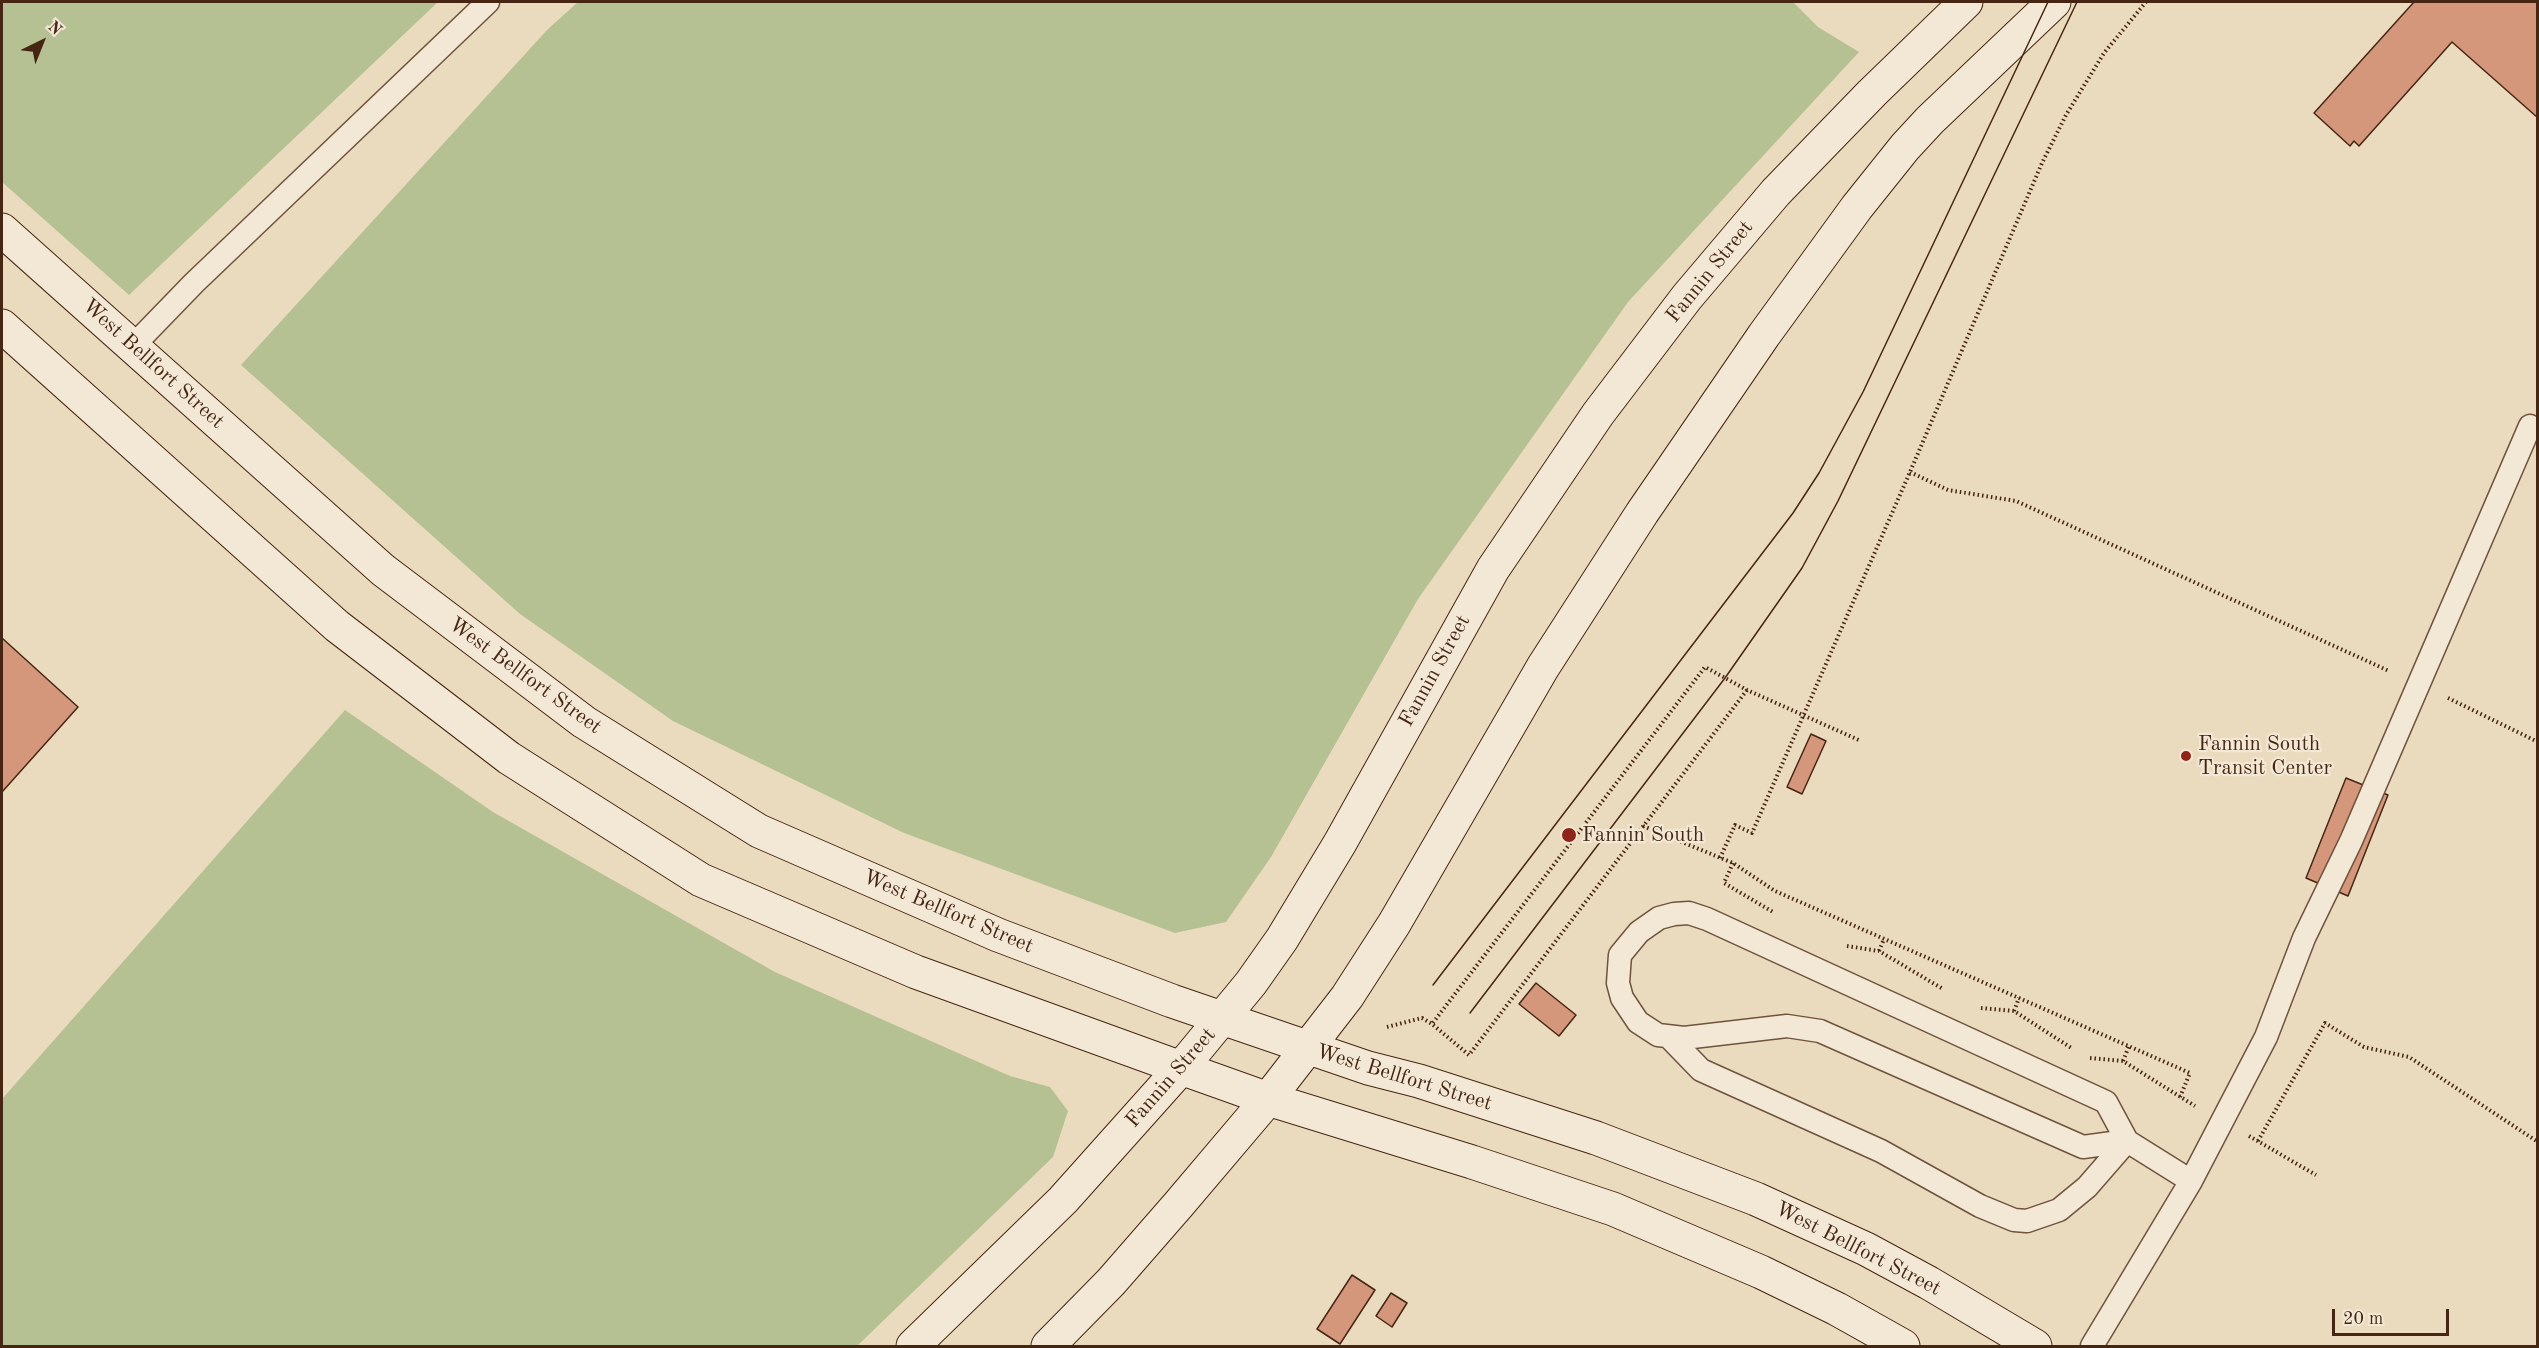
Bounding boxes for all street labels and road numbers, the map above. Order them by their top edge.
street label: Fannin Street [1661,216,1759,328]
street label: West Bellfort Street [77,293,229,435]
street label: Fannin Street [1394,610,1476,732]
street label: West Bellfort Street [444,612,606,740]
street label: West Bellfort Street [859,865,1037,959]
street label: Fannin Street [1121,1023,1221,1133]
street label: West Bellfort Street [1313,1039,1495,1117]
street label: West Bellfort Street [1771,1196,1945,1302]

